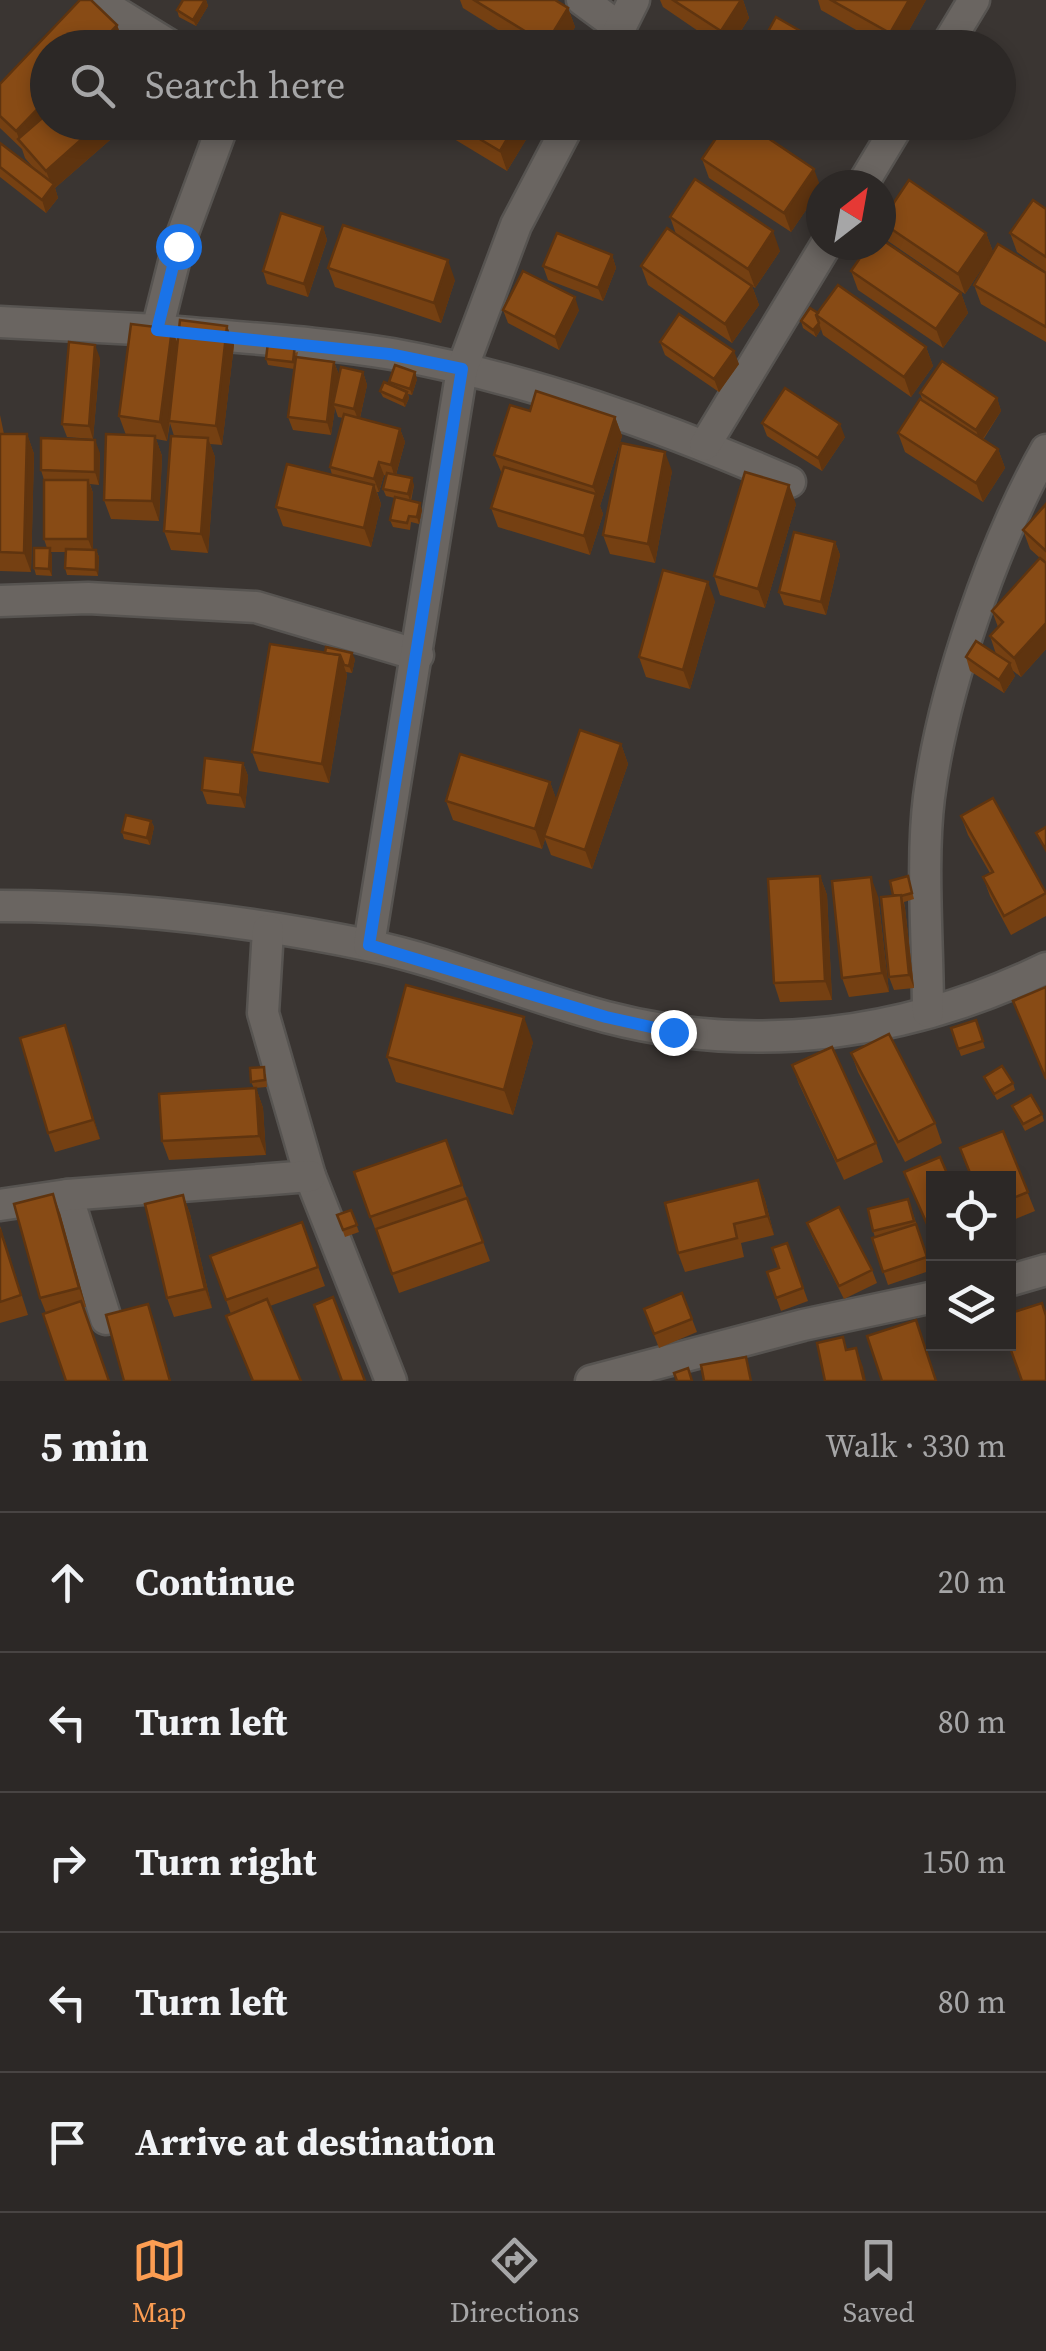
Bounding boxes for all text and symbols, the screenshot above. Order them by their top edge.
search box [30,30,1016,140]
icon: search [65,58,120,113]
text: Search here [145,59,345,111]
north arrow [806,170,896,260]
route start [156,224,202,270]
route end [651,1010,697,1056]
map controls [926,1171,1016,1351]
button: locate [926,1171,1016,1261]
button: layers [926,1261,1016,1351]
text: 5 min [40,1417,149,1475]
text: Walk · 330 m [825,1424,1006,1468]
icon: ahead [40,1555,95,1610]
text: Continue [135,1556,295,1608]
text: 20 m [938,1560,1006,1604]
icon: left [40,1695,95,1750]
text: Turn left [135,1696,287,1748]
text: 80 m [938,1700,1006,1744]
icon: right [40,1835,95,1890]
text: Turn right [135,1836,317,1888]
text: 150 m [922,1840,1006,1884]
icon: left [40,1975,95,2030]
text: Turn left [135,1976,287,2028]
text: 80 m [938,1980,1006,2024]
icon: arrive [40,2115,95,2170]
text: Arrive at destination [135,2116,496,2168]
tab: Map [132,2233,187,2331]
tab: Directions [450,2233,579,2331]
tab: Saved [843,2233,914,2331]

